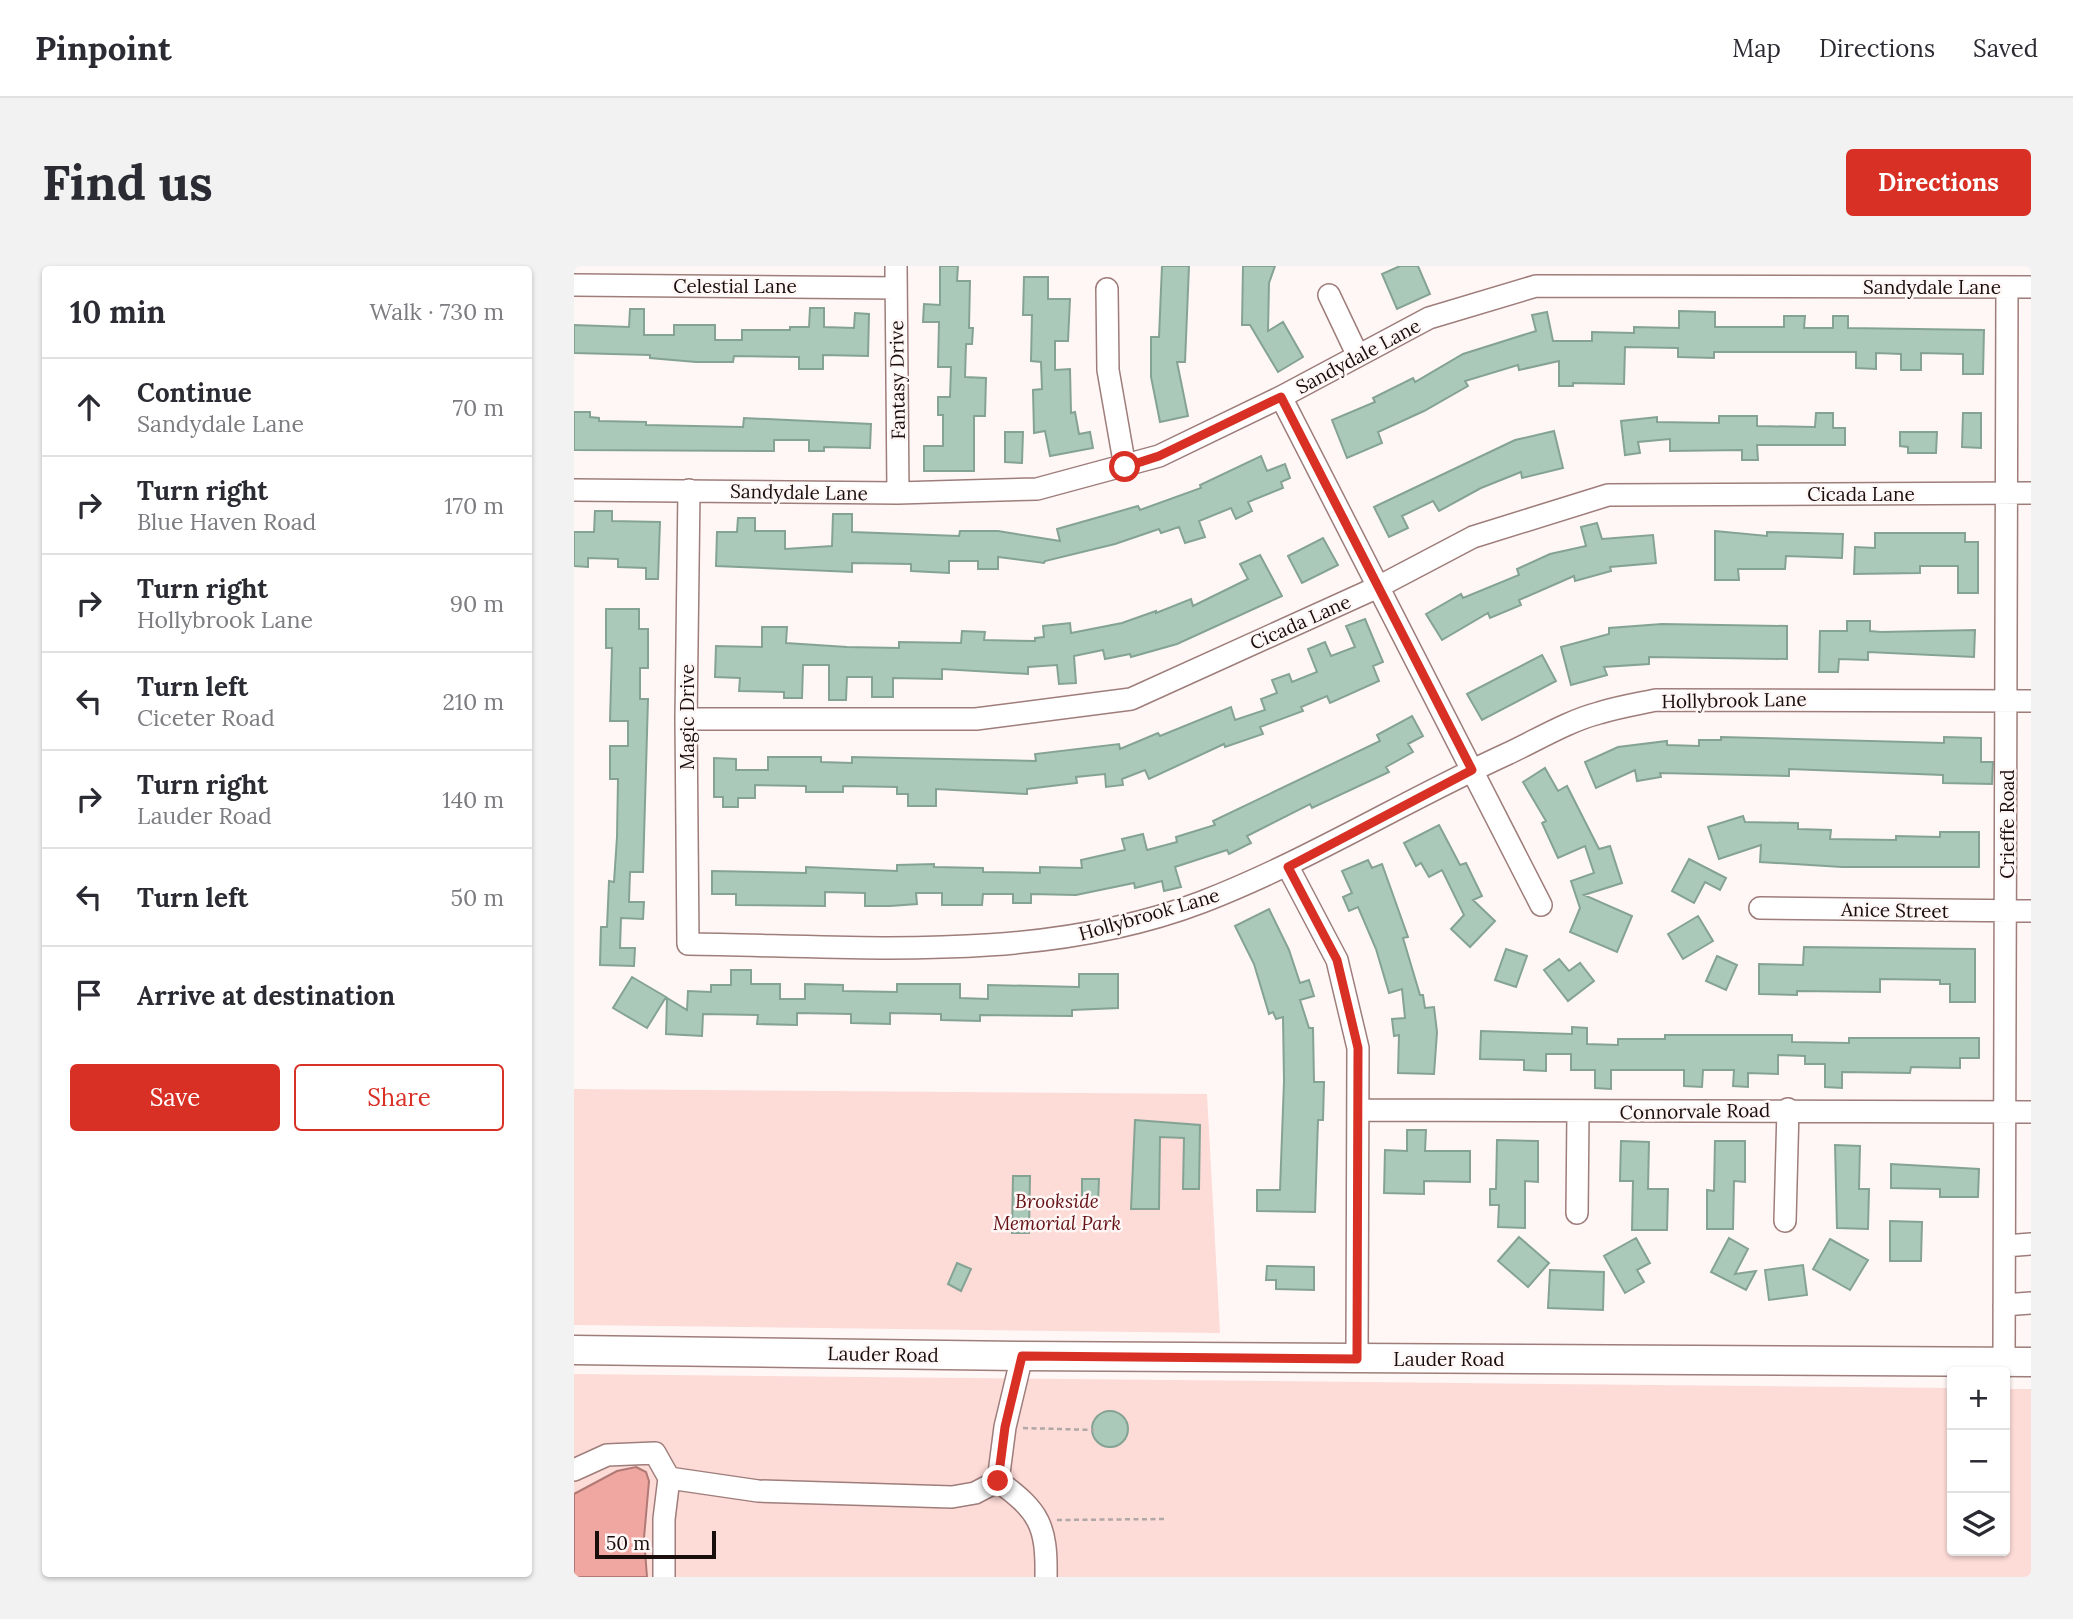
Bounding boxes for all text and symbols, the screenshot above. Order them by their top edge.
text: Pinpoint [35,27,172,69]
text: Map [1732,33,1781,64]
text: Directions [1819,33,1935,64]
text: Saved [1973,33,2038,64]
button: Directions [1846,149,2031,216]
text: Find us [42,151,213,213]
street label: Celestial Lane [673,274,797,298]
street label: Sandydale Lane [1863,275,2001,299]
text: 10 min [70,293,166,331]
text: Walk · 730 m [369,297,504,326]
street label: Sandydale Lane [1291,313,1425,399]
street label: Fantasy Drive [884,320,910,440]
text: Continue [137,376,252,409]
icon: ahead [70,388,108,426]
text: 70 m [453,393,504,422]
text: Sandydale Lane [137,409,304,438]
route start [1109,451,1140,482]
text: Turn right [137,474,268,507]
street label: Sandydale Lane [730,479,868,505]
street label: Cicada Lane [1807,482,1915,506]
icon: right [70,486,108,524]
text: 170 m [444,491,504,520]
text: Blue Haven Road [137,507,316,536]
text: Turn right [137,572,268,605]
icon: right [70,584,108,622]
text: 90 m [450,589,504,618]
street label: Cicada Lane [1246,589,1354,655]
text: Hollybrook Lane [137,605,313,634]
street label: Magic Drive [675,664,699,770]
text: Turn left [137,670,248,703]
icon: left [70,682,108,720]
text: 210 m [442,687,504,716]
street label: Hollybrook Lane [1661,687,1807,713]
text: Ciceter Road [137,703,275,732]
text: Turn right [137,768,268,801]
street label: Crieffe Road [1995,769,2019,879]
icon: right [70,780,108,818]
text: 140 m [442,785,504,814]
text: Lauder Road [137,801,272,830]
icon: left [70,878,108,916]
text: Turn left [137,881,248,914]
street label: Hollybrook Lane [1076,882,1222,946]
text: 50 m [451,883,504,912]
street label: Anice Street [1840,897,1950,923]
icon: arrive [70,976,108,1014]
text: Arrive at destination [137,979,395,1012]
button: Save [70,1064,280,1131]
button: Share [294,1064,504,1131]
street label: Connorvale Road [1619,1098,1771,1124]
park label: Brookside Memorial Park [993,1189,1121,1235]
street label: Lauder Road [827,1341,939,1367]
street label: Lauder Road [1393,1347,1505,1371]
map controls [1947,1367,2010,1556]
button: + [1947,1367,2010,1430]
button: − [1947,1430,2010,1493]
route end [982,1465,1013,1496]
button: layers [1947,1493,2010,1556]
scale bar [595,1528,716,1560]
text: 50 m [606,1531,650,1555]

